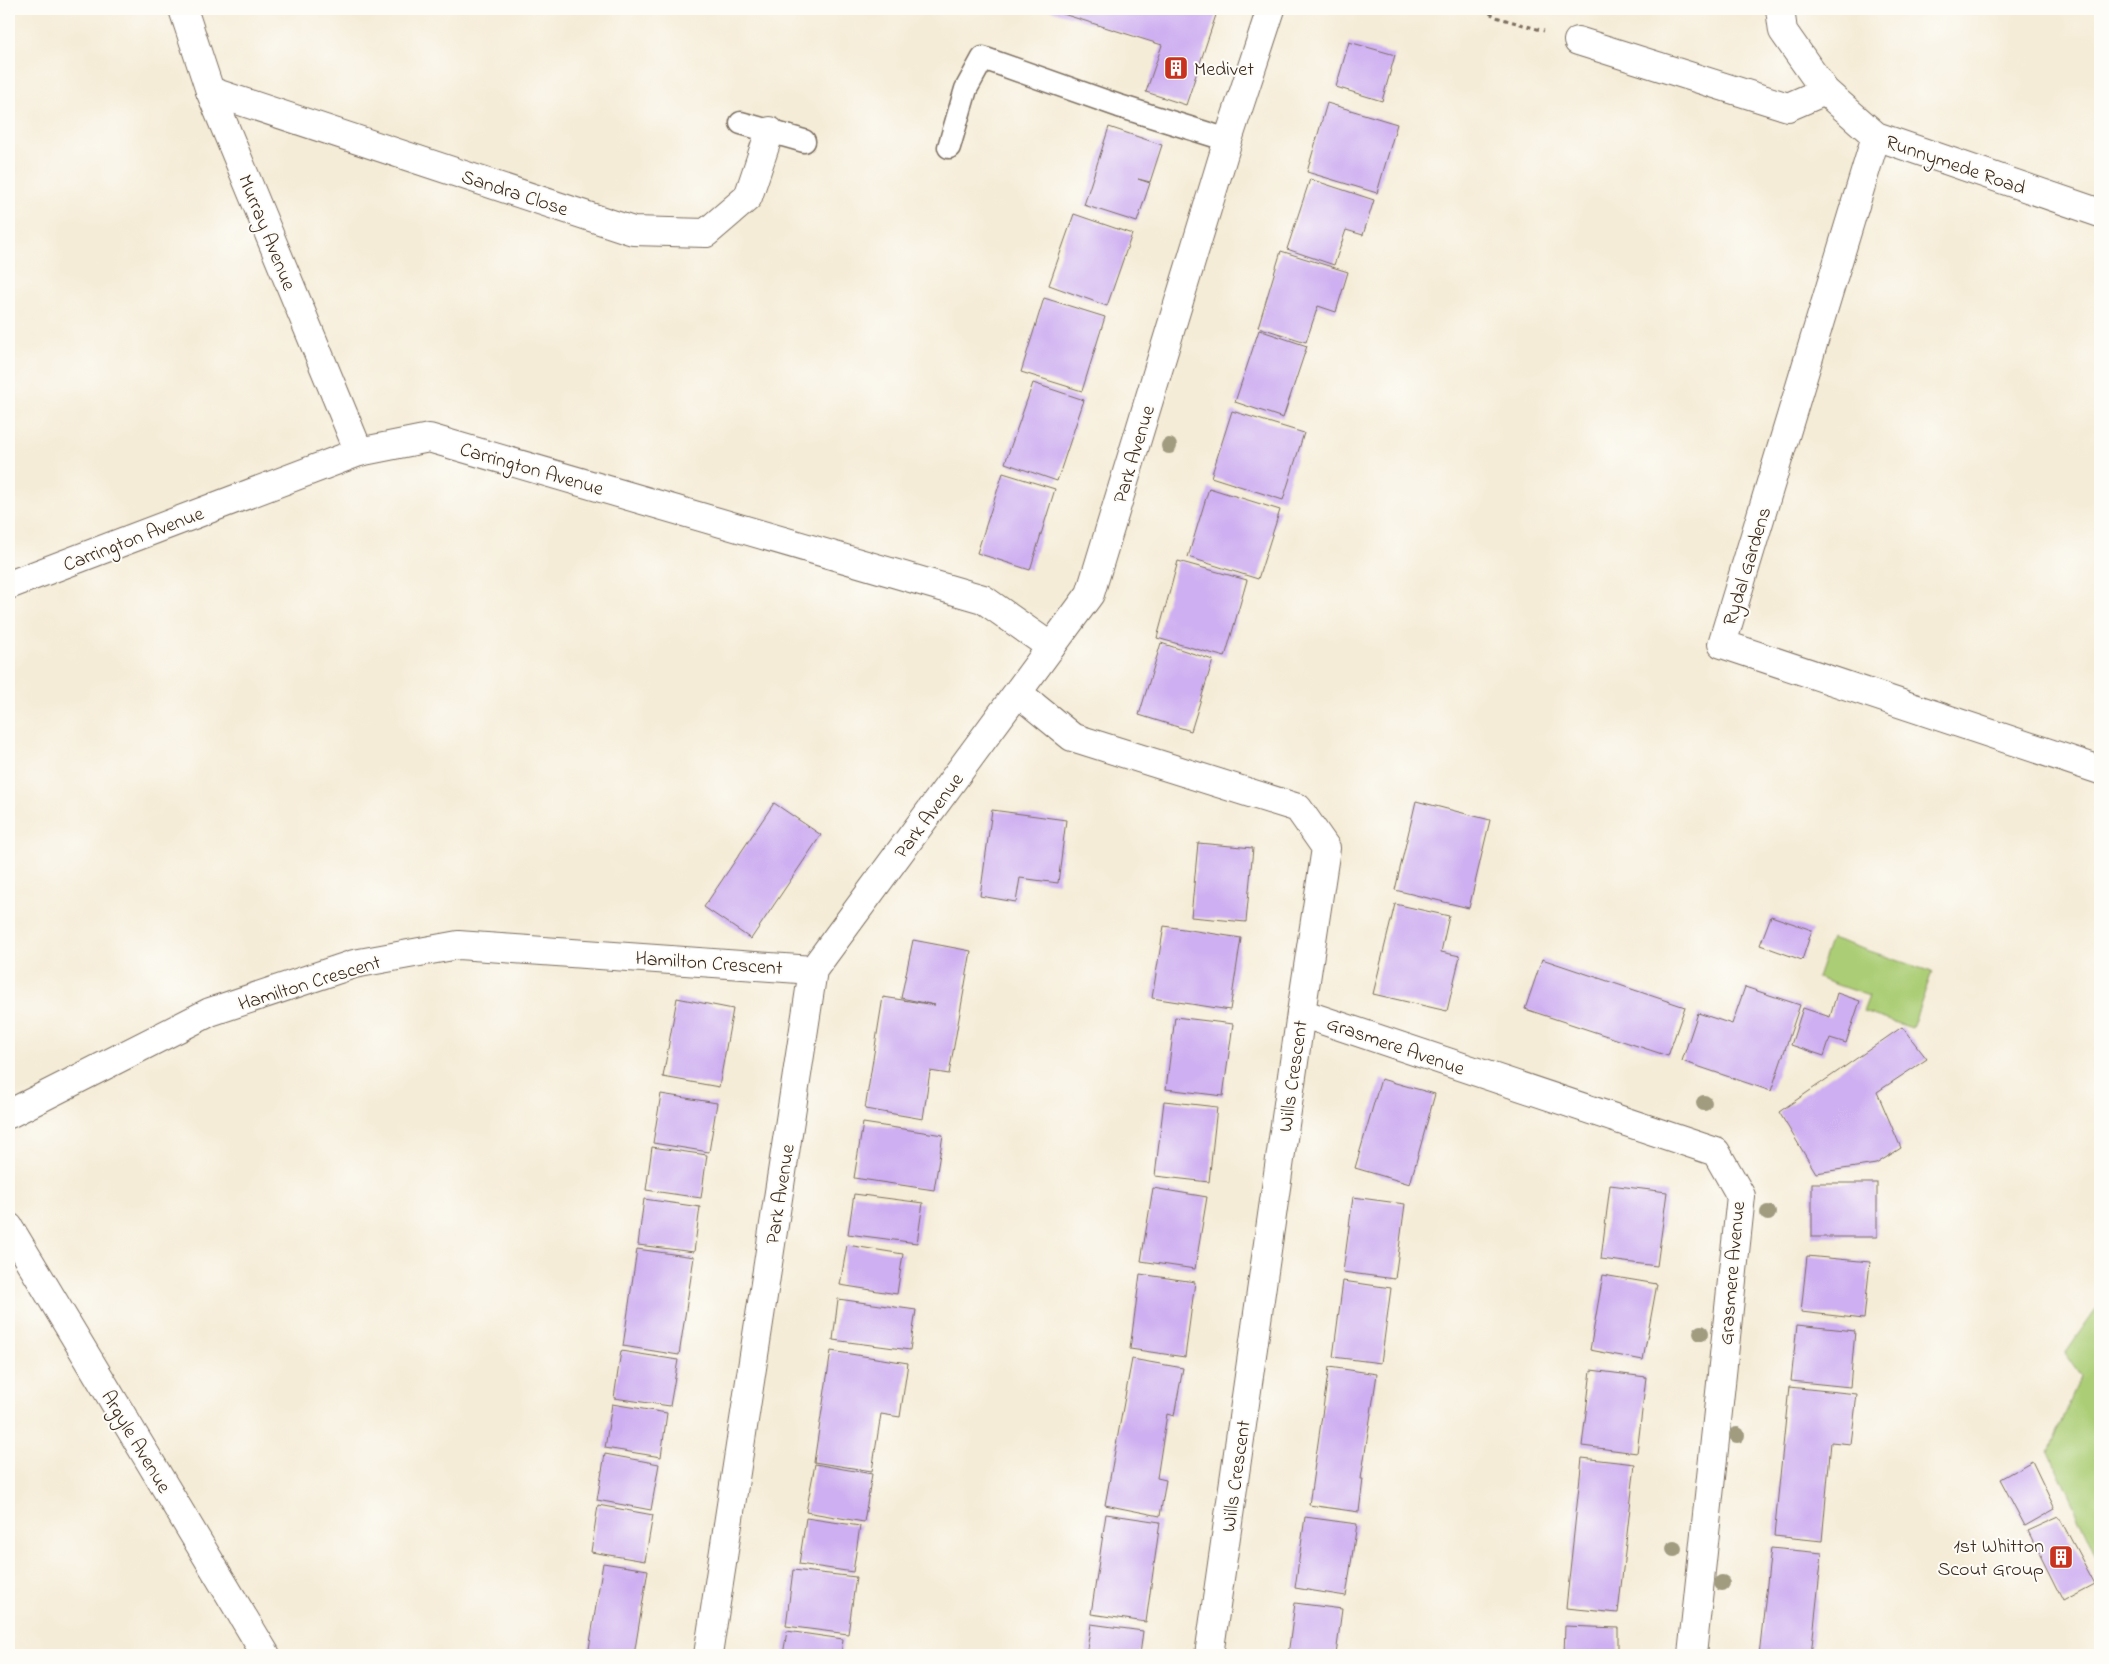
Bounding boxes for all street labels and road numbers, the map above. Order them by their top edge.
street label: Runnymede Road [1881,129,2029,204]
street label: Sandra Close [457,163,571,225]
street label: Murray Avenue [229,171,302,295]
street label: Park Avenue [1107,402,1164,507]
street label: Carrington Avenue [456,436,607,506]
street label: Carrington Avenue [59,500,209,581]
street label: Rydal Gardens [1717,504,1780,630]
street label: Park Avenue [888,767,972,866]
street label: Hamilton Crescent [634,945,784,984]
street label: Hamilton Crescent [235,949,385,1020]
street label: Grasmere Avenue [1322,1010,1468,1085]
street label: Wills Crescent [1272,1018,1317,1134]
street label: Park Avenue [759,1142,804,1247]
street label: Grasmere Avenue [1713,1200,1754,1346]
street label: Argyle Avenue [92,1385,177,1500]
street label: Wills Crescent [1215,1418,1260,1534]

